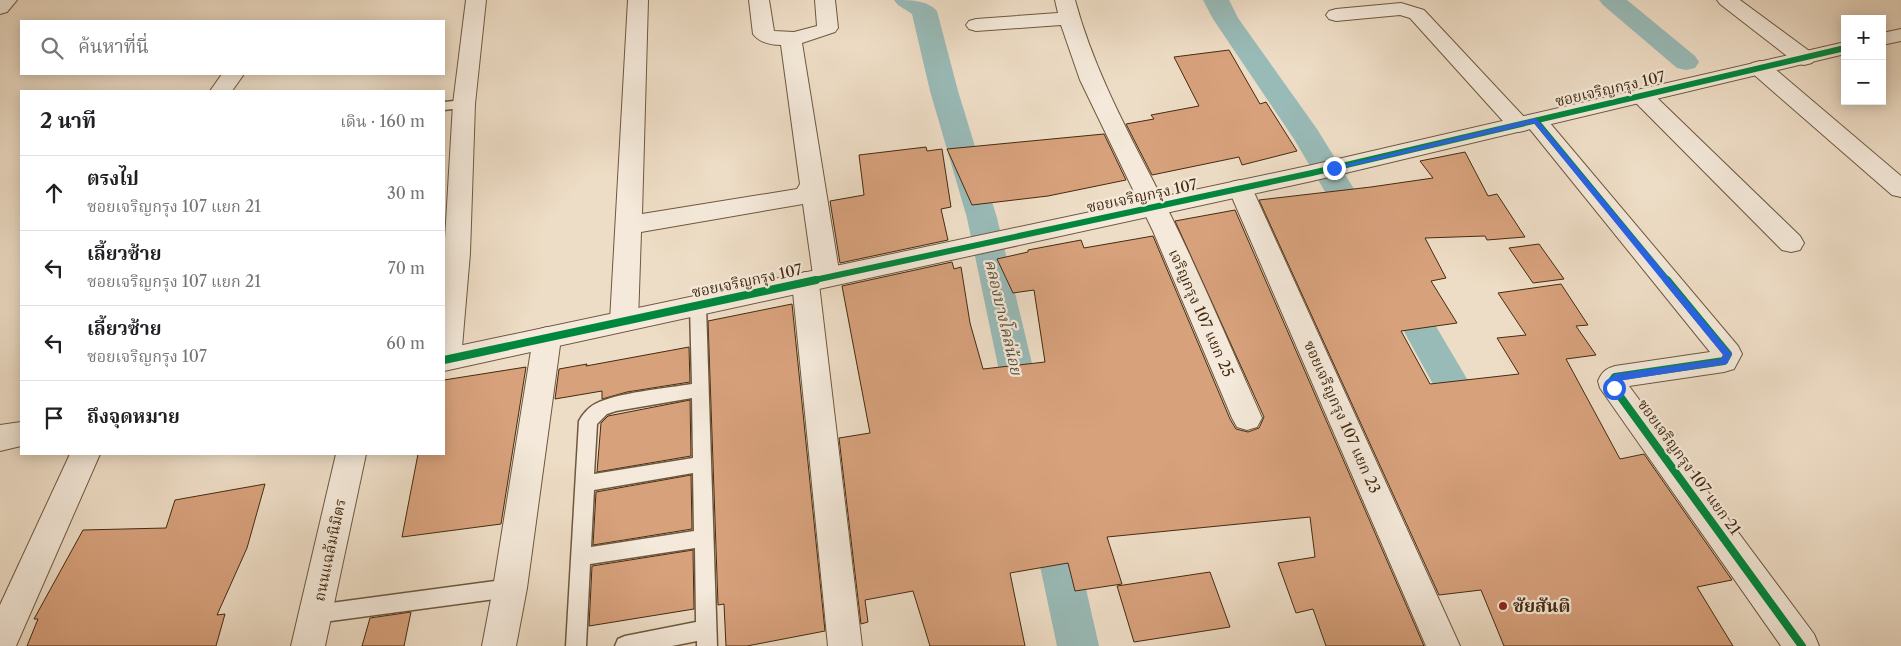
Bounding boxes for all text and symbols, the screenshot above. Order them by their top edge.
map controls [1841,15,1886,105]
button: + [1841,15,1886,60]
search box [20,20,445,75]
icon: search [38,34,66,62]
text: ค้นหาที่นี่ [78,35,149,58]
button: − [1841,60,1886,105]
street label: ซอยเจริญกรุง 107 [1553,66,1668,112]
text: 2 นาที [40,108,96,133]
text: เดิน · 160 m [340,111,425,131]
route end [1323,157,1346,180]
text: ตรงไป [87,167,139,190]
street label: ซอยเจริญกรุง 107 [1085,174,1200,218]
icon: ahead [40,179,68,207]
text: 30 m [387,183,425,203]
text: ซอยเจริญกรุง 107 แยก 21 [87,196,261,216]
text: เลี้ยวซ้าย [87,242,161,265]
street label: เจริญกรุง 107 แยก 25 [1163,246,1238,381]
icon: left [40,254,68,282]
water label: คลองบางโคล่น้อย [981,257,1028,378]
text: 70 m [388,258,425,278]
street label: ซอยเจริญกรุง 107 [690,259,805,303]
text: ซอยเจริญกรุง 107 แยก 21 [87,271,261,291]
text: เลี้ยวซ้าย [87,317,161,340]
icon: left [40,329,68,357]
text: 60 m [386,333,425,353]
street label: ซอยเจริญกรุง 107 แยก 23 [1298,338,1385,497]
text: ซอยเจริญกรุง 107 [87,346,207,366]
route start [1603,377,1626,400]
street label: ซอยเจริญกรุง 107 แยก 21 [1632,395,1745,540]
icon: arrive [40,404,68,432]
text: ถึงจุดหมาย [87,405,180,428]
street label: ถนนแฉล้มนิมิตร [309,497,350,603]
place label: ชัยสันติ [1513,595,1570,617]
marker: ชัยสันติ [1497,600,1509,612]

